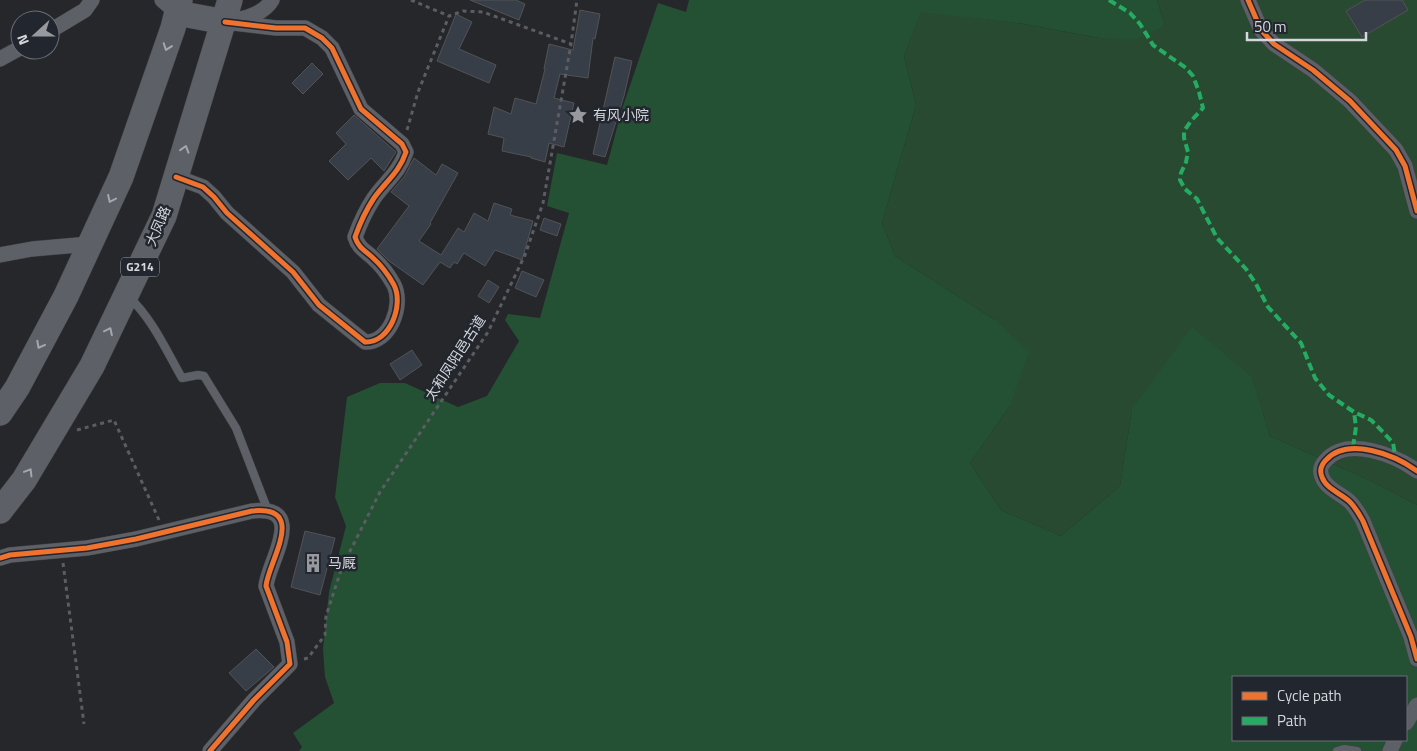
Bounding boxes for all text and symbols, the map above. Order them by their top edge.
north arrow [10,10,60,60]
scale bar [1247,10,1366,42]
text: 50 m [1254,15,1287,38]
text: N [11,32,34,48]
one-way arrow [163,42,173,50]
place icon: 有风小院 [567,104,589,126]
place label: 有风小院 [593,104,649,125]
one-way arrow [180,145,190,153]
one-way arrow [106,194,117,203]
street label: 大凤路 [140,202,175,249]
road number: G214 [121,258,159,276]
street label: 太和凤阳邑古道 [419,311,490,405]
one-way arrow [103,327,113,336]
one-way arrow [36,340,46,349]
one-way arrow [22,468,32,477]
building icon: 马厩 [302,552,324,574]
place label: 马厩 [328,552,356,573]
legend [1232,676,1407,741]
text: Cycle path [1277,684,1342,707]
text: Path [1277,709,1307,732]

